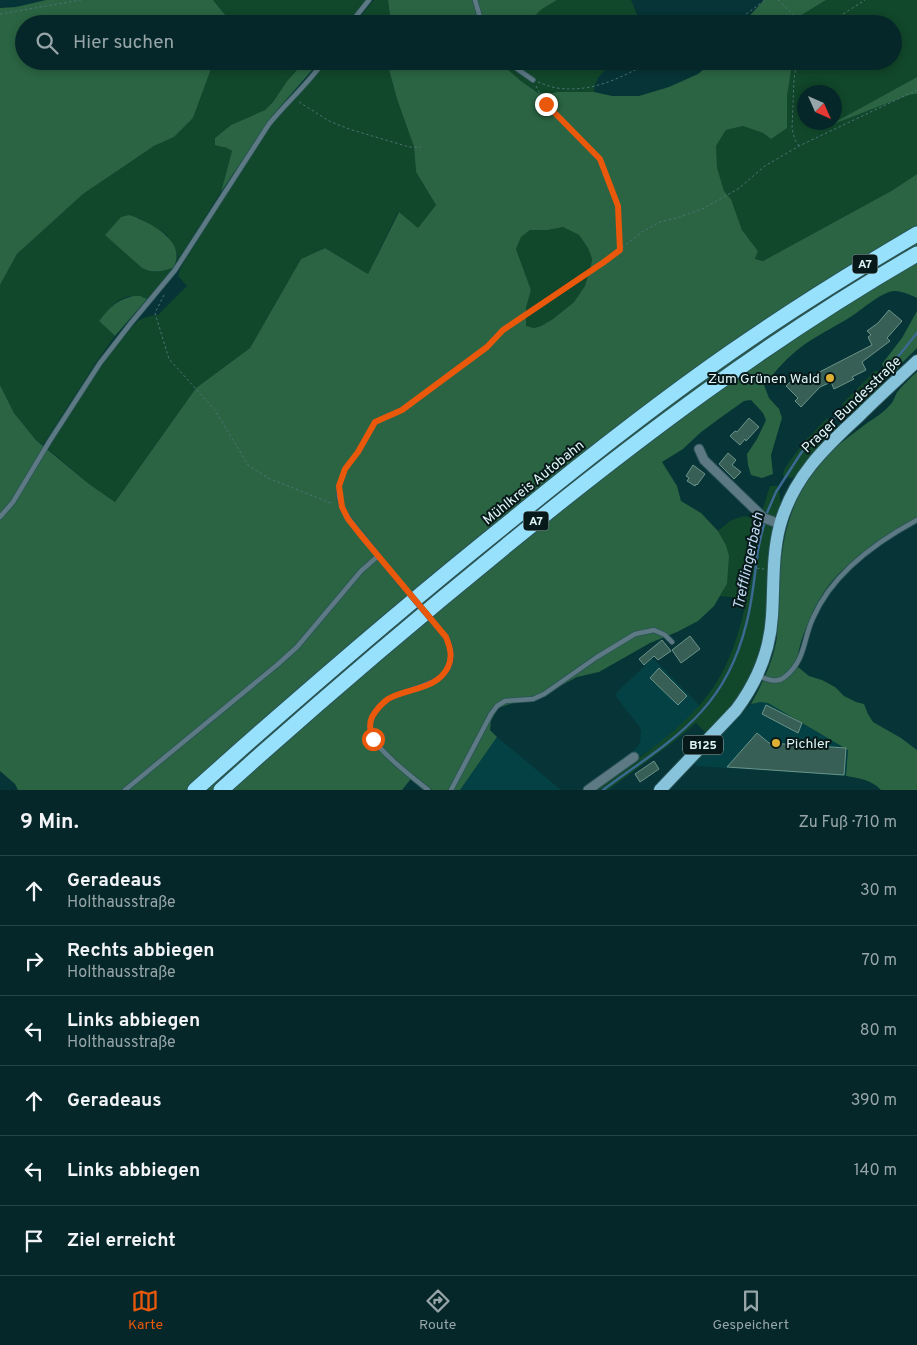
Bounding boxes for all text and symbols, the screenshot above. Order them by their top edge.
search box [15,15,902,70]
icon: search [33,29,61,57]
text: Hier suchen [73,31,174,55]
north arrow [797,85,842,130]
route end [535,93,558,116]
road number: A7 [852,254,878,274]
street label: Prager Bundesstraße [799,353,905,457]
place label: Zum Grünen Wald [708,371,820,388]
marker: Zum Grünen Wald [824,372,836,384]
street label: Mühlkreis Autobahn [480,437,588,529]
water label: Trefflingerbach [730,511,769,612]
road number: A7 [524,512,548,530]
route start [362,728,385,751]
road number: B125 [683,736,723,754]
place label: Pichler [786,736,831,753]
marker: Pichler [770,737,782,749]
text: 9 Min. [20,809,79,836]
text: Zu Fuß · 710 m [798,813,897,833]
text: Geradeaus [67,869,162,893]
icon: ahead [20,877,48,905]
text: 30 m [860,881,897,901]
text: Holthausstraße [67,893,176,913]
text: Rechts abbiegen [67,939,215,963]
icon: right [20,947,48,975]
text: 70 m [862,951,897,971]
text: Holthausstraße [67,963,176,983]
text: Links abbiegen [67,1009,200,1033]
icon: left [20,1017,48,1045]
text: 80 m [860,1021,897,1041]
text: Holthausstraße [67,1033,176,1053]
icon: ahead [20,1087,48,1115]
text: Geradeaus [67,1089,162,1113]
text: 390 m [851,1091,897,1111]
icon: left [20,1157,48,1185]
text: Links abbiegen [67,1159,200,1183]
text: 140 m [854,1161,897,1181]
icon: arrive [20,1227,48,1255]
text: Ziel erreicht [67,1229,176,1253]
tab: Karte [128,1287,163,1334]
tab: Route [419,1287,456,1334]
tab: Gespeichert [712,1287,789,1334]

